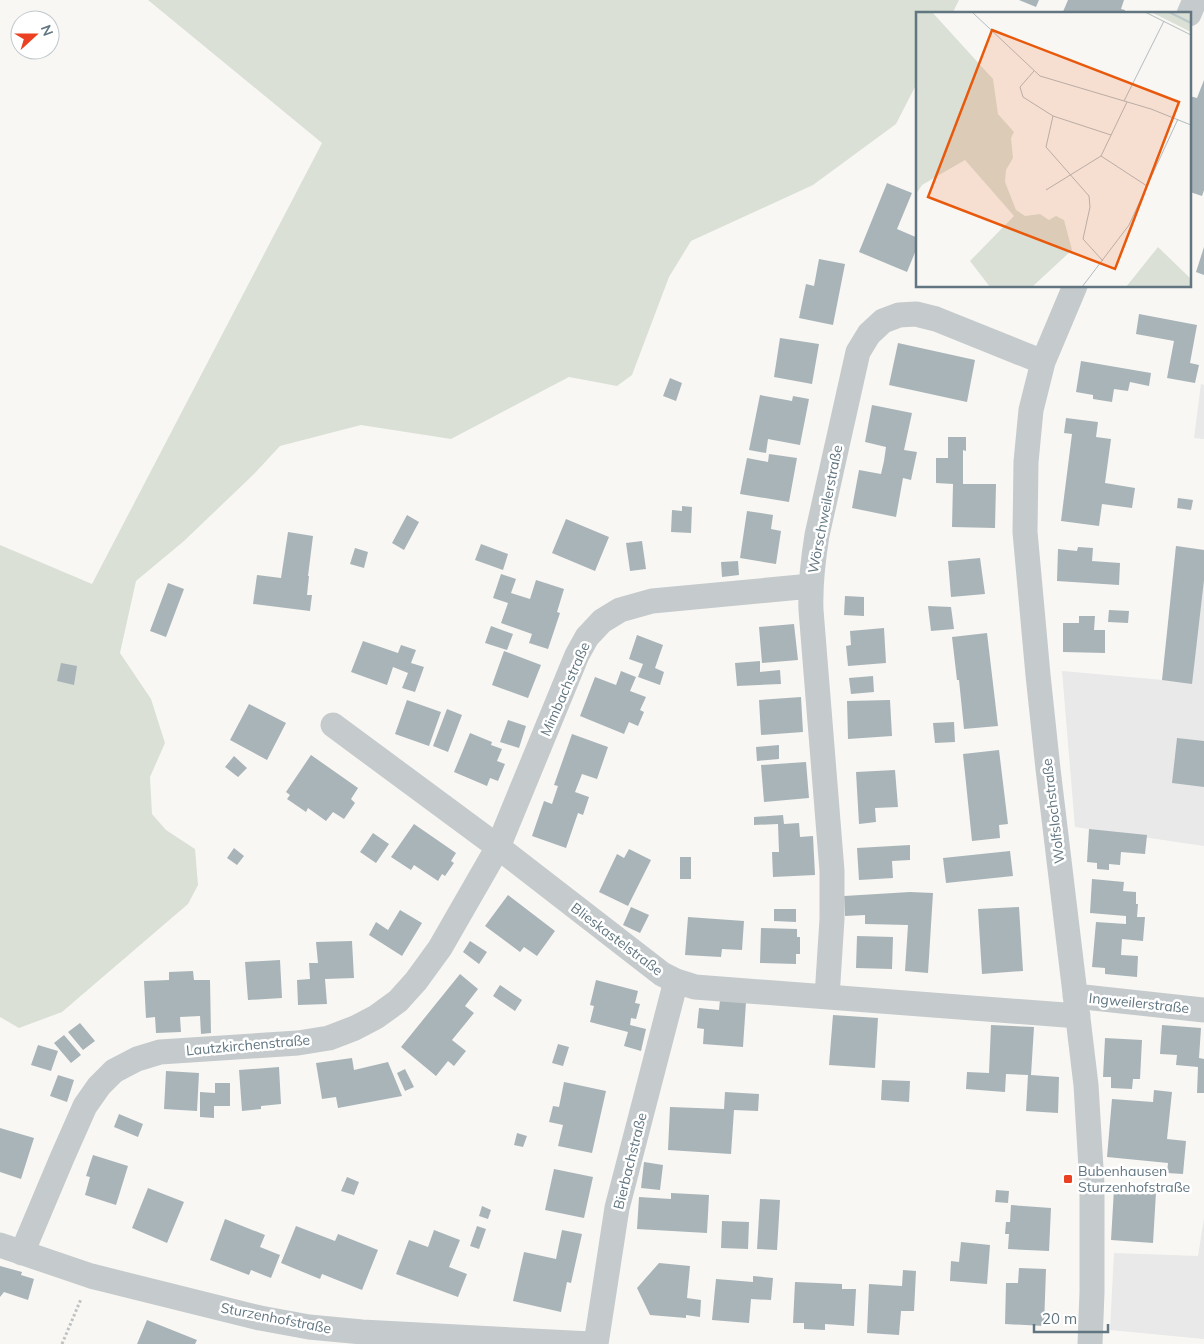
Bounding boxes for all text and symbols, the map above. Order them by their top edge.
north arrow [10,10,60,60]
inset map [916,12,1192,288]
text: N [37,22,57,39]
street label: Wörschweilerstraße [804,443,846,575]
street label: Mimbachstraße [536,639,594,739]
street label: Wolfslochstraße [1038,757,1068,865]
street label: Blieskastelstraße [567,899,667,979]
street label: Ingweilerstraße [1088,989,1190,1017]
street label: Lautzkirchenstraße [185,1031,311,1059]
street label: Bierbachstraße [609,1111,651,1211]
place label: Bubenhausen Sturzenhofstraße [1078,1162,1190,1196]
marker: Bubenhausen Sturzenhofstraße [1062,1173,1074,1185]
street label: Sturzenhofstraße [219,1298,333,1338]
scale bar [1034,1302,1108,1334]
text: 20 m [1042,1309,1077,1328]

